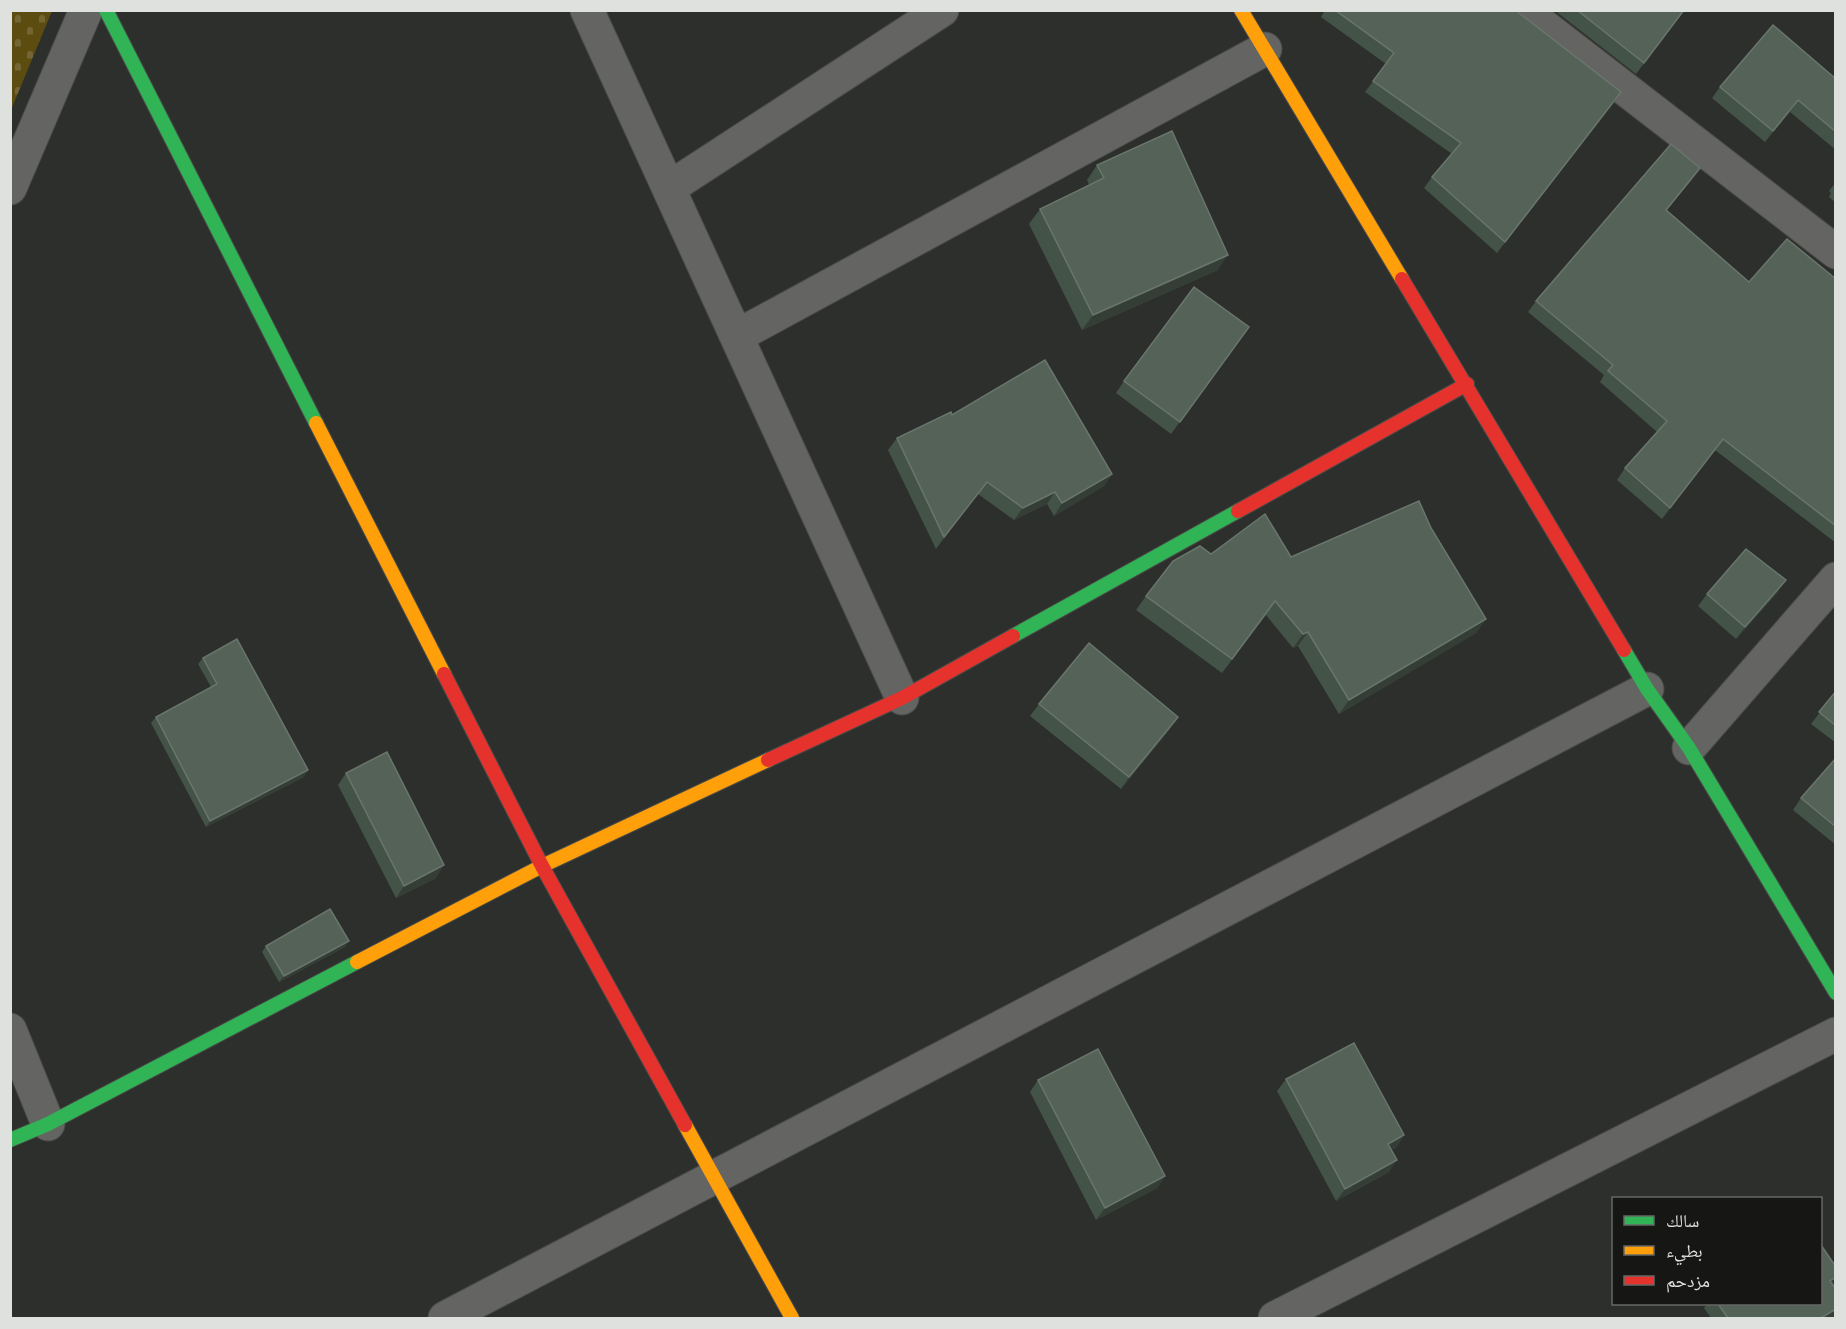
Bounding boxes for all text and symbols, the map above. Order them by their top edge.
legend [1612,1197,1822,1305]
text: سالك [1666,1208,1699,1232]
text: بطيء [1666,1238,1703,1266]
text: مزدحم [1666,1268,1710,1293]

